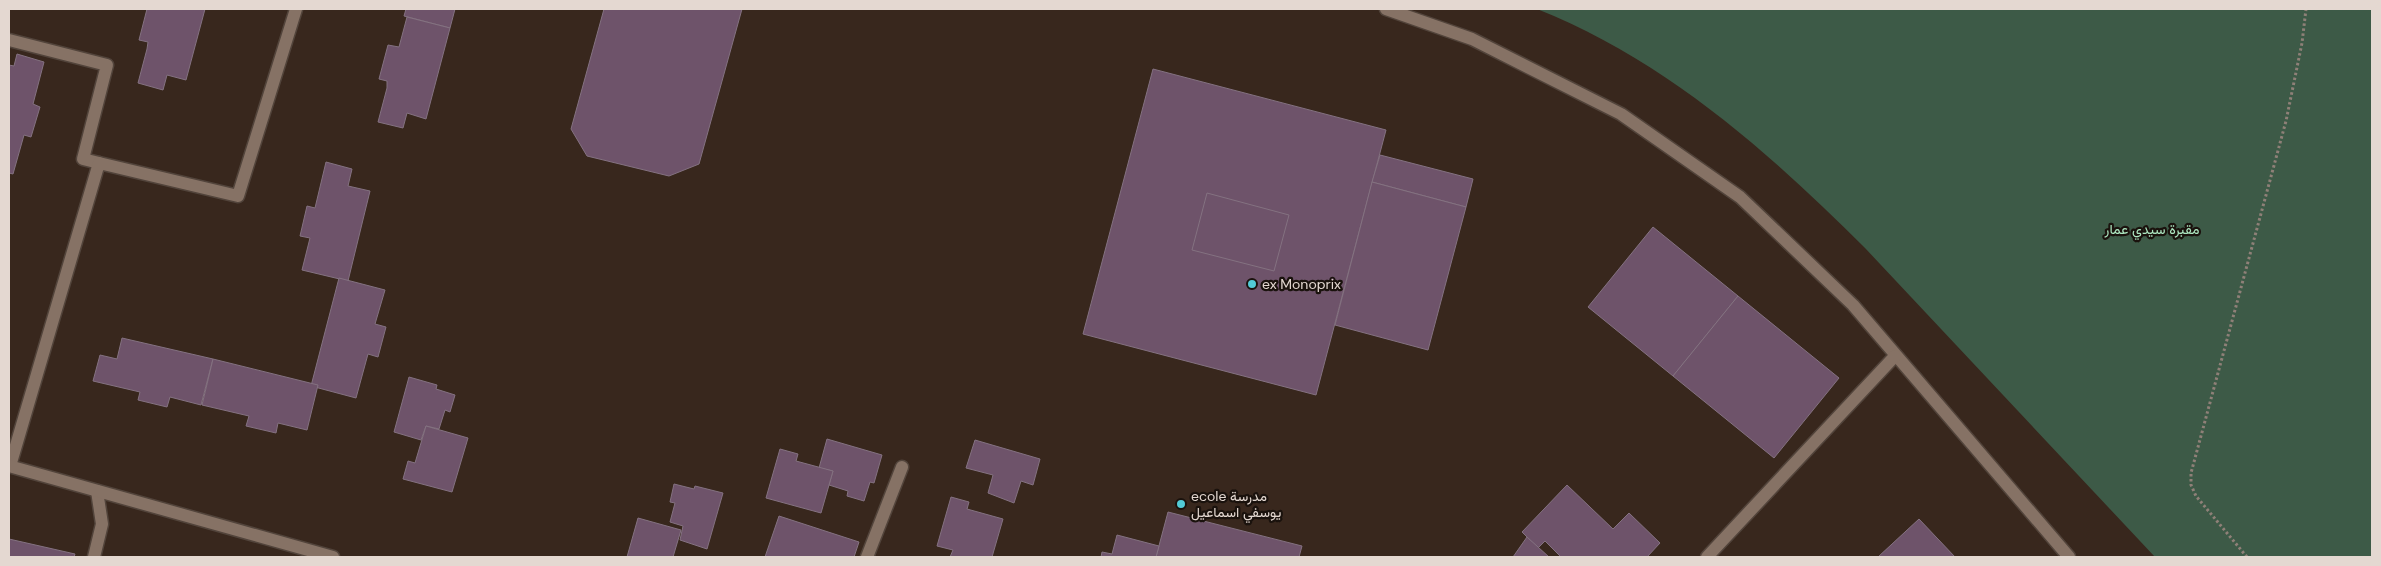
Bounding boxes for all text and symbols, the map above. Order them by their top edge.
park label: مقبرة سيدي عمار [2104,220,2199,241]
place label: ex Monoprix [1262,275,1341,293]
marker: ex Monoprix [1246,278,1258,290]
place label: ecole مدرسة يوسفي اسماعيل [1191,487,1281,524]
marker: ecole مدرسة يوسفي اسماعيل [1175,498,1187,510]

